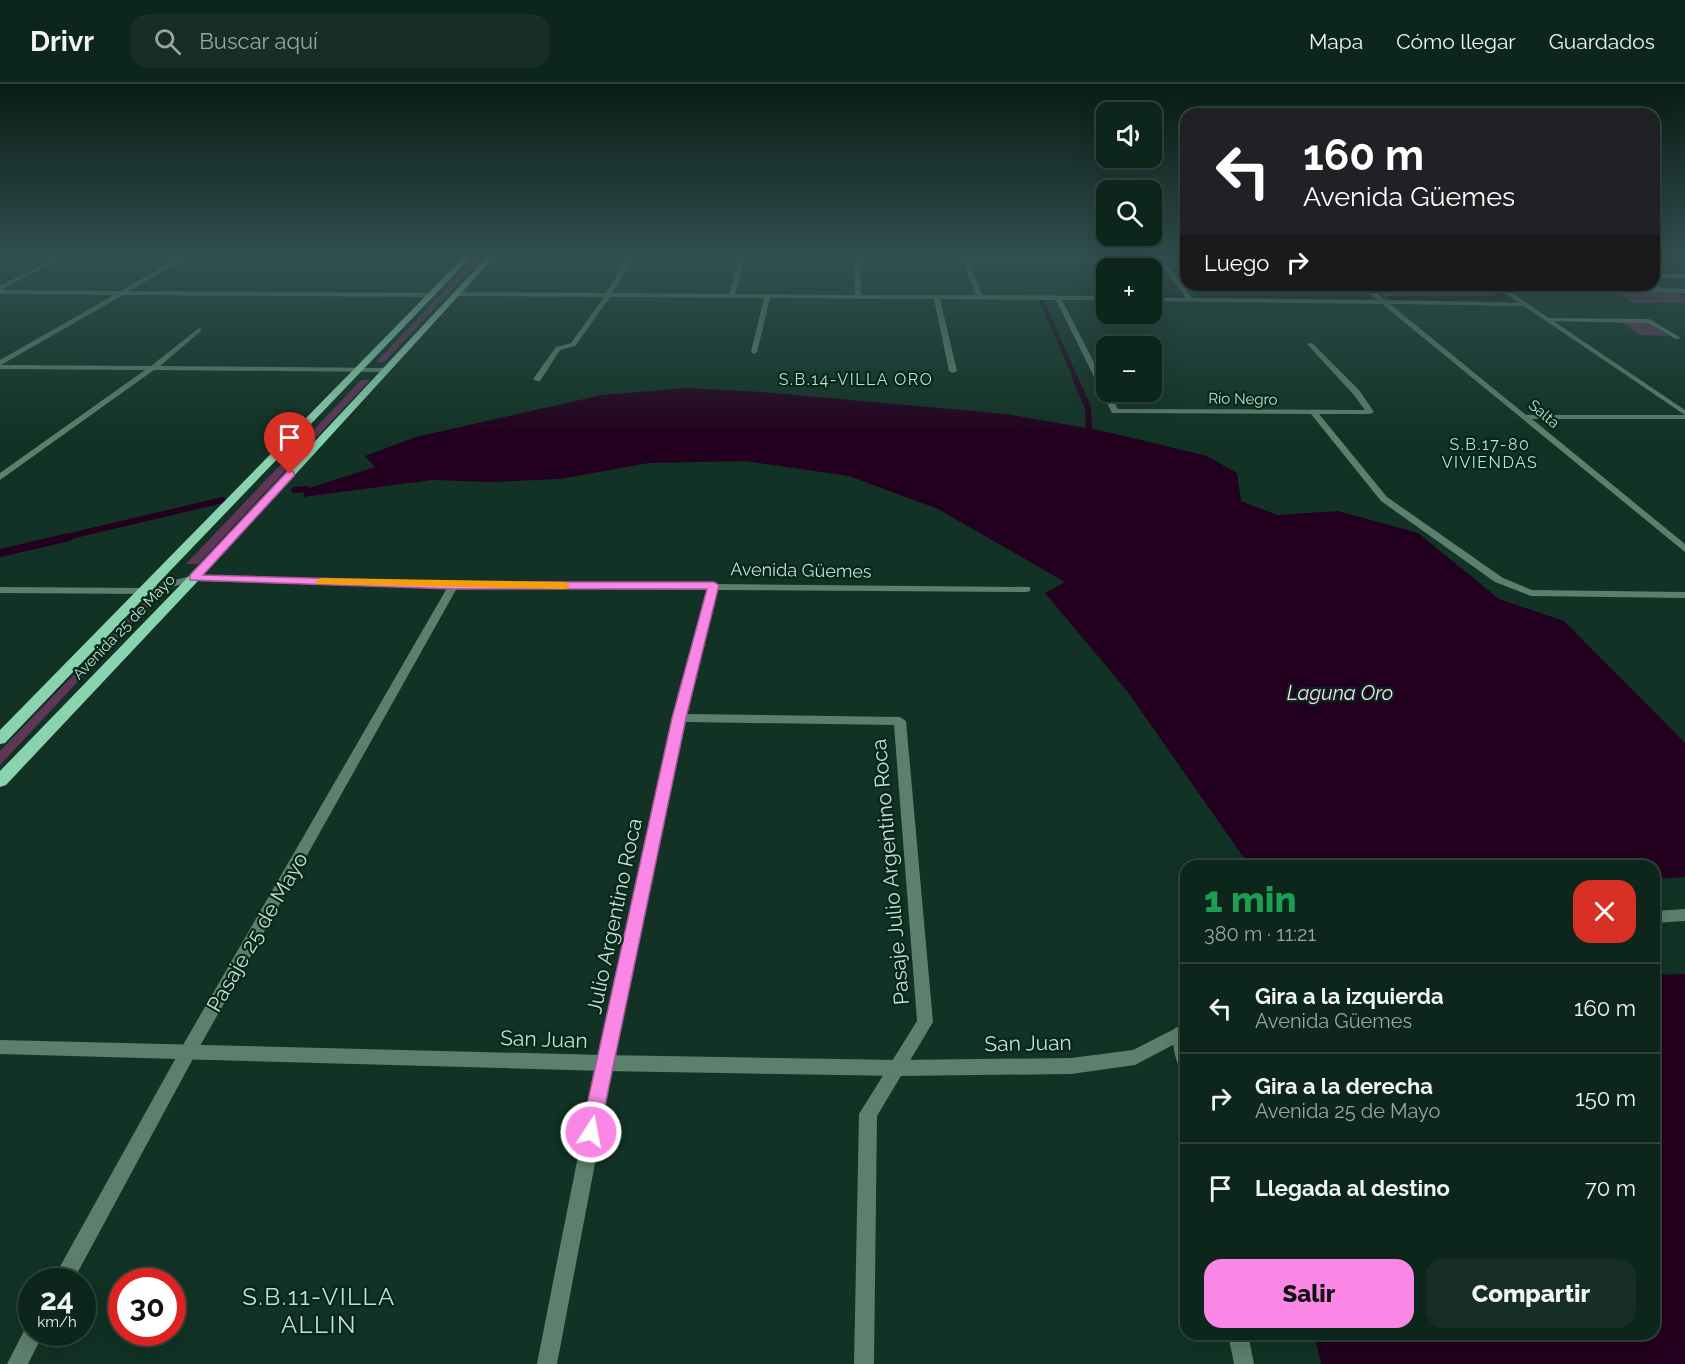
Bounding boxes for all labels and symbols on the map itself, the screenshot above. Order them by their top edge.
district label: S.B.14-VILLA ORO [779,370,933,389]
street label: Río Negro [1208,389,1278,409]
street label: Salta [1525,396,1563,432]
pin [264,412,315,474]
district label: S.B.17-80 VIVIENDAS [1442,435,1538,472]
street label: Avenida Güemes [730,558,872,582]
street label: Avenida 25 de Mayo [69,571,179,683]
water label: Laguna Oro [1287,681,1393,705]
street label: Pasaje Julio Argentino Roca [866,738,914,1006]
street label: Julio Argentino Roca [581,816,647,1016]
street label: Pasaje 25 de Mayo [201,848,313,1016]
street label: San Juan [500,1025,588,1053]
street label: San Juan [984,1030,1072,1056]
position arrow [559,1100,623,1164]
speed limit sign: 30 [108,1268,186,1346]
district label: S.B.11-VILLA ALLIN [242,1282,396,1339]

